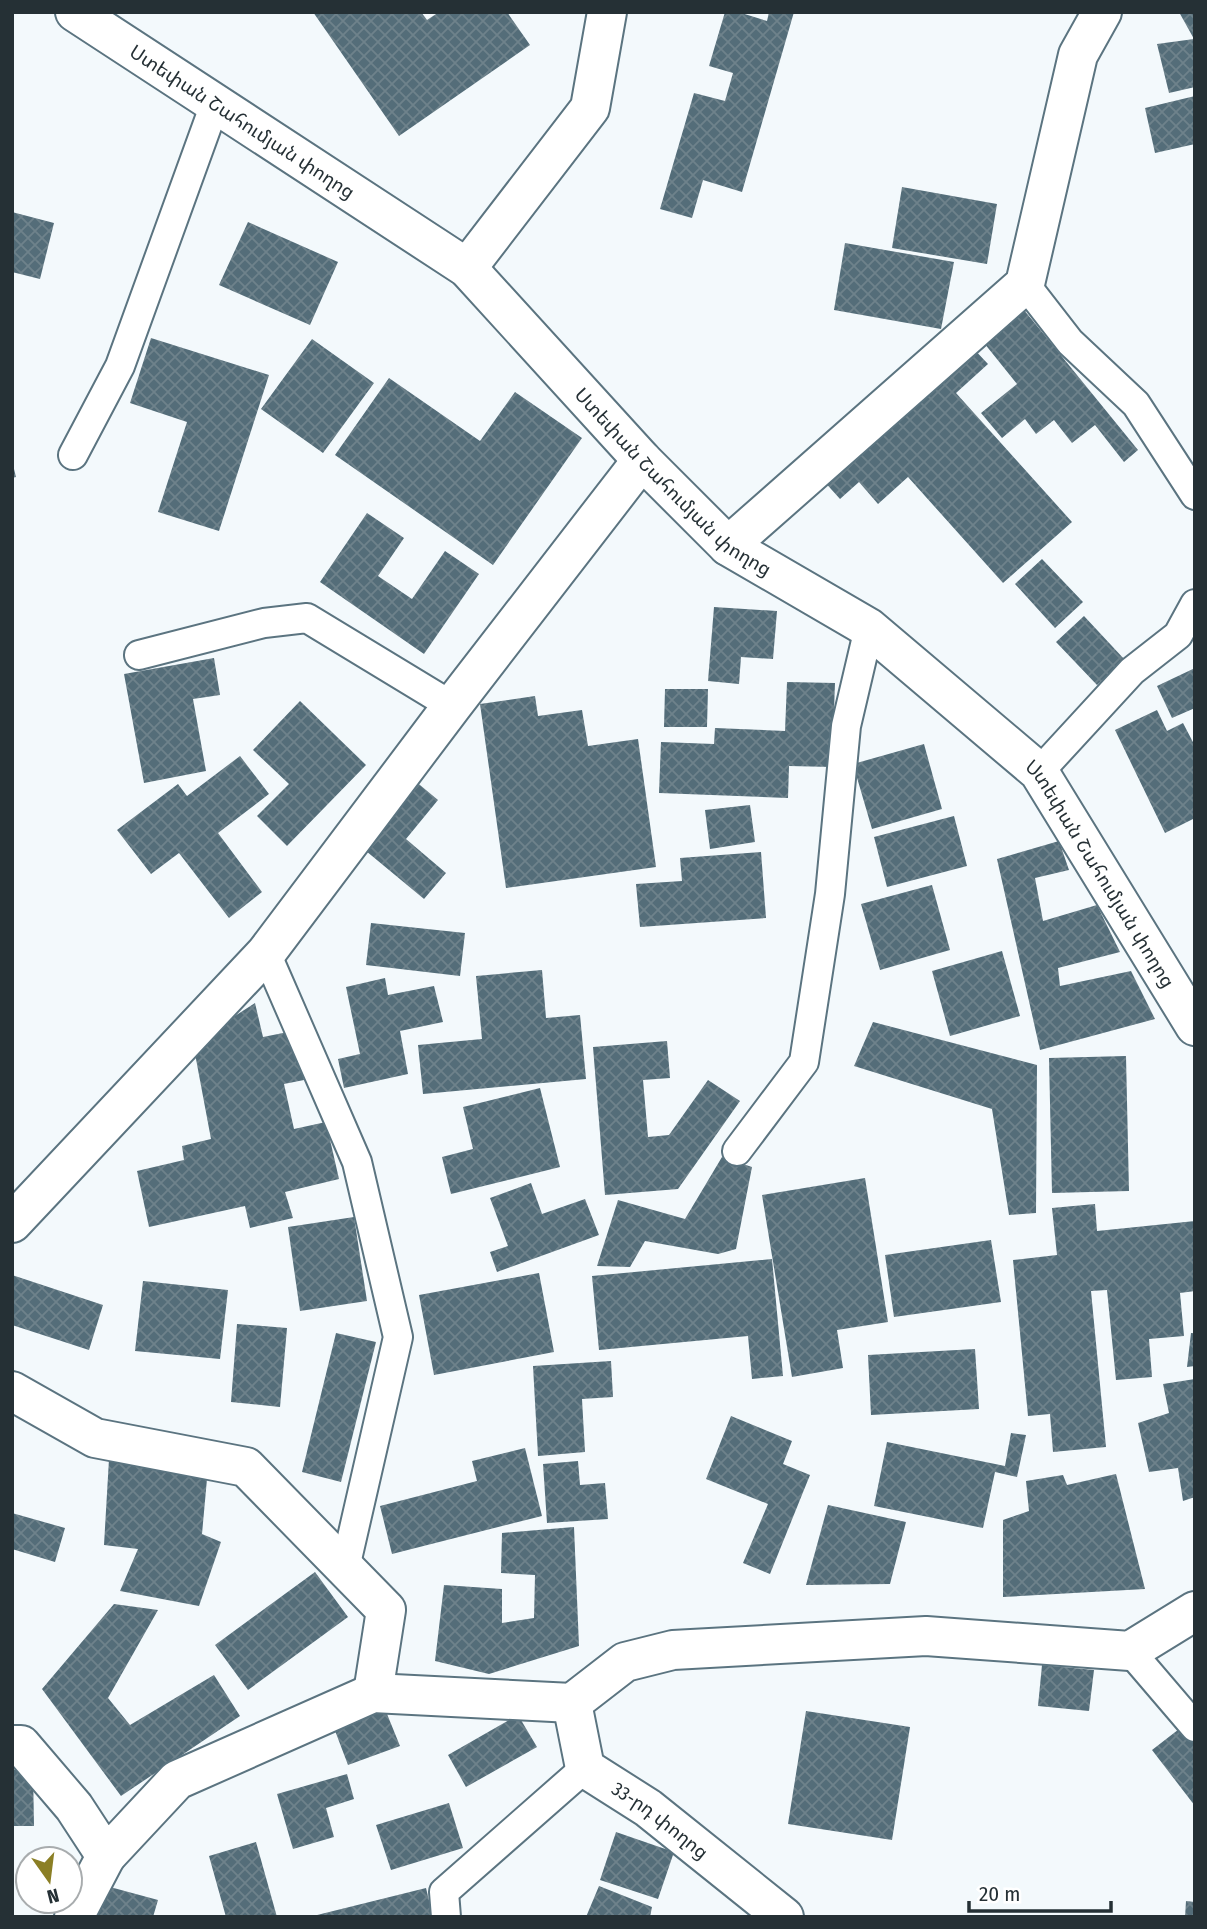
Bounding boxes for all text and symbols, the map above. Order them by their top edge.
street label: Ստեփան Շահումյան փողոց [126,39,359,203]
street label: Ստեփան Շահումյան փողոց [570,383,776,580]
street label: Ստեփան Շահումյան փողոց [1021,754,1180,992]
street label: 33-րդ փողոց [608,1777,713,1864]
north arrow [14,1845,84,1915]
scale bar [969,1870,1111,1914]
text: 20 m [979,1881,1020,1907]
text: N [45,1883,61,1909]

